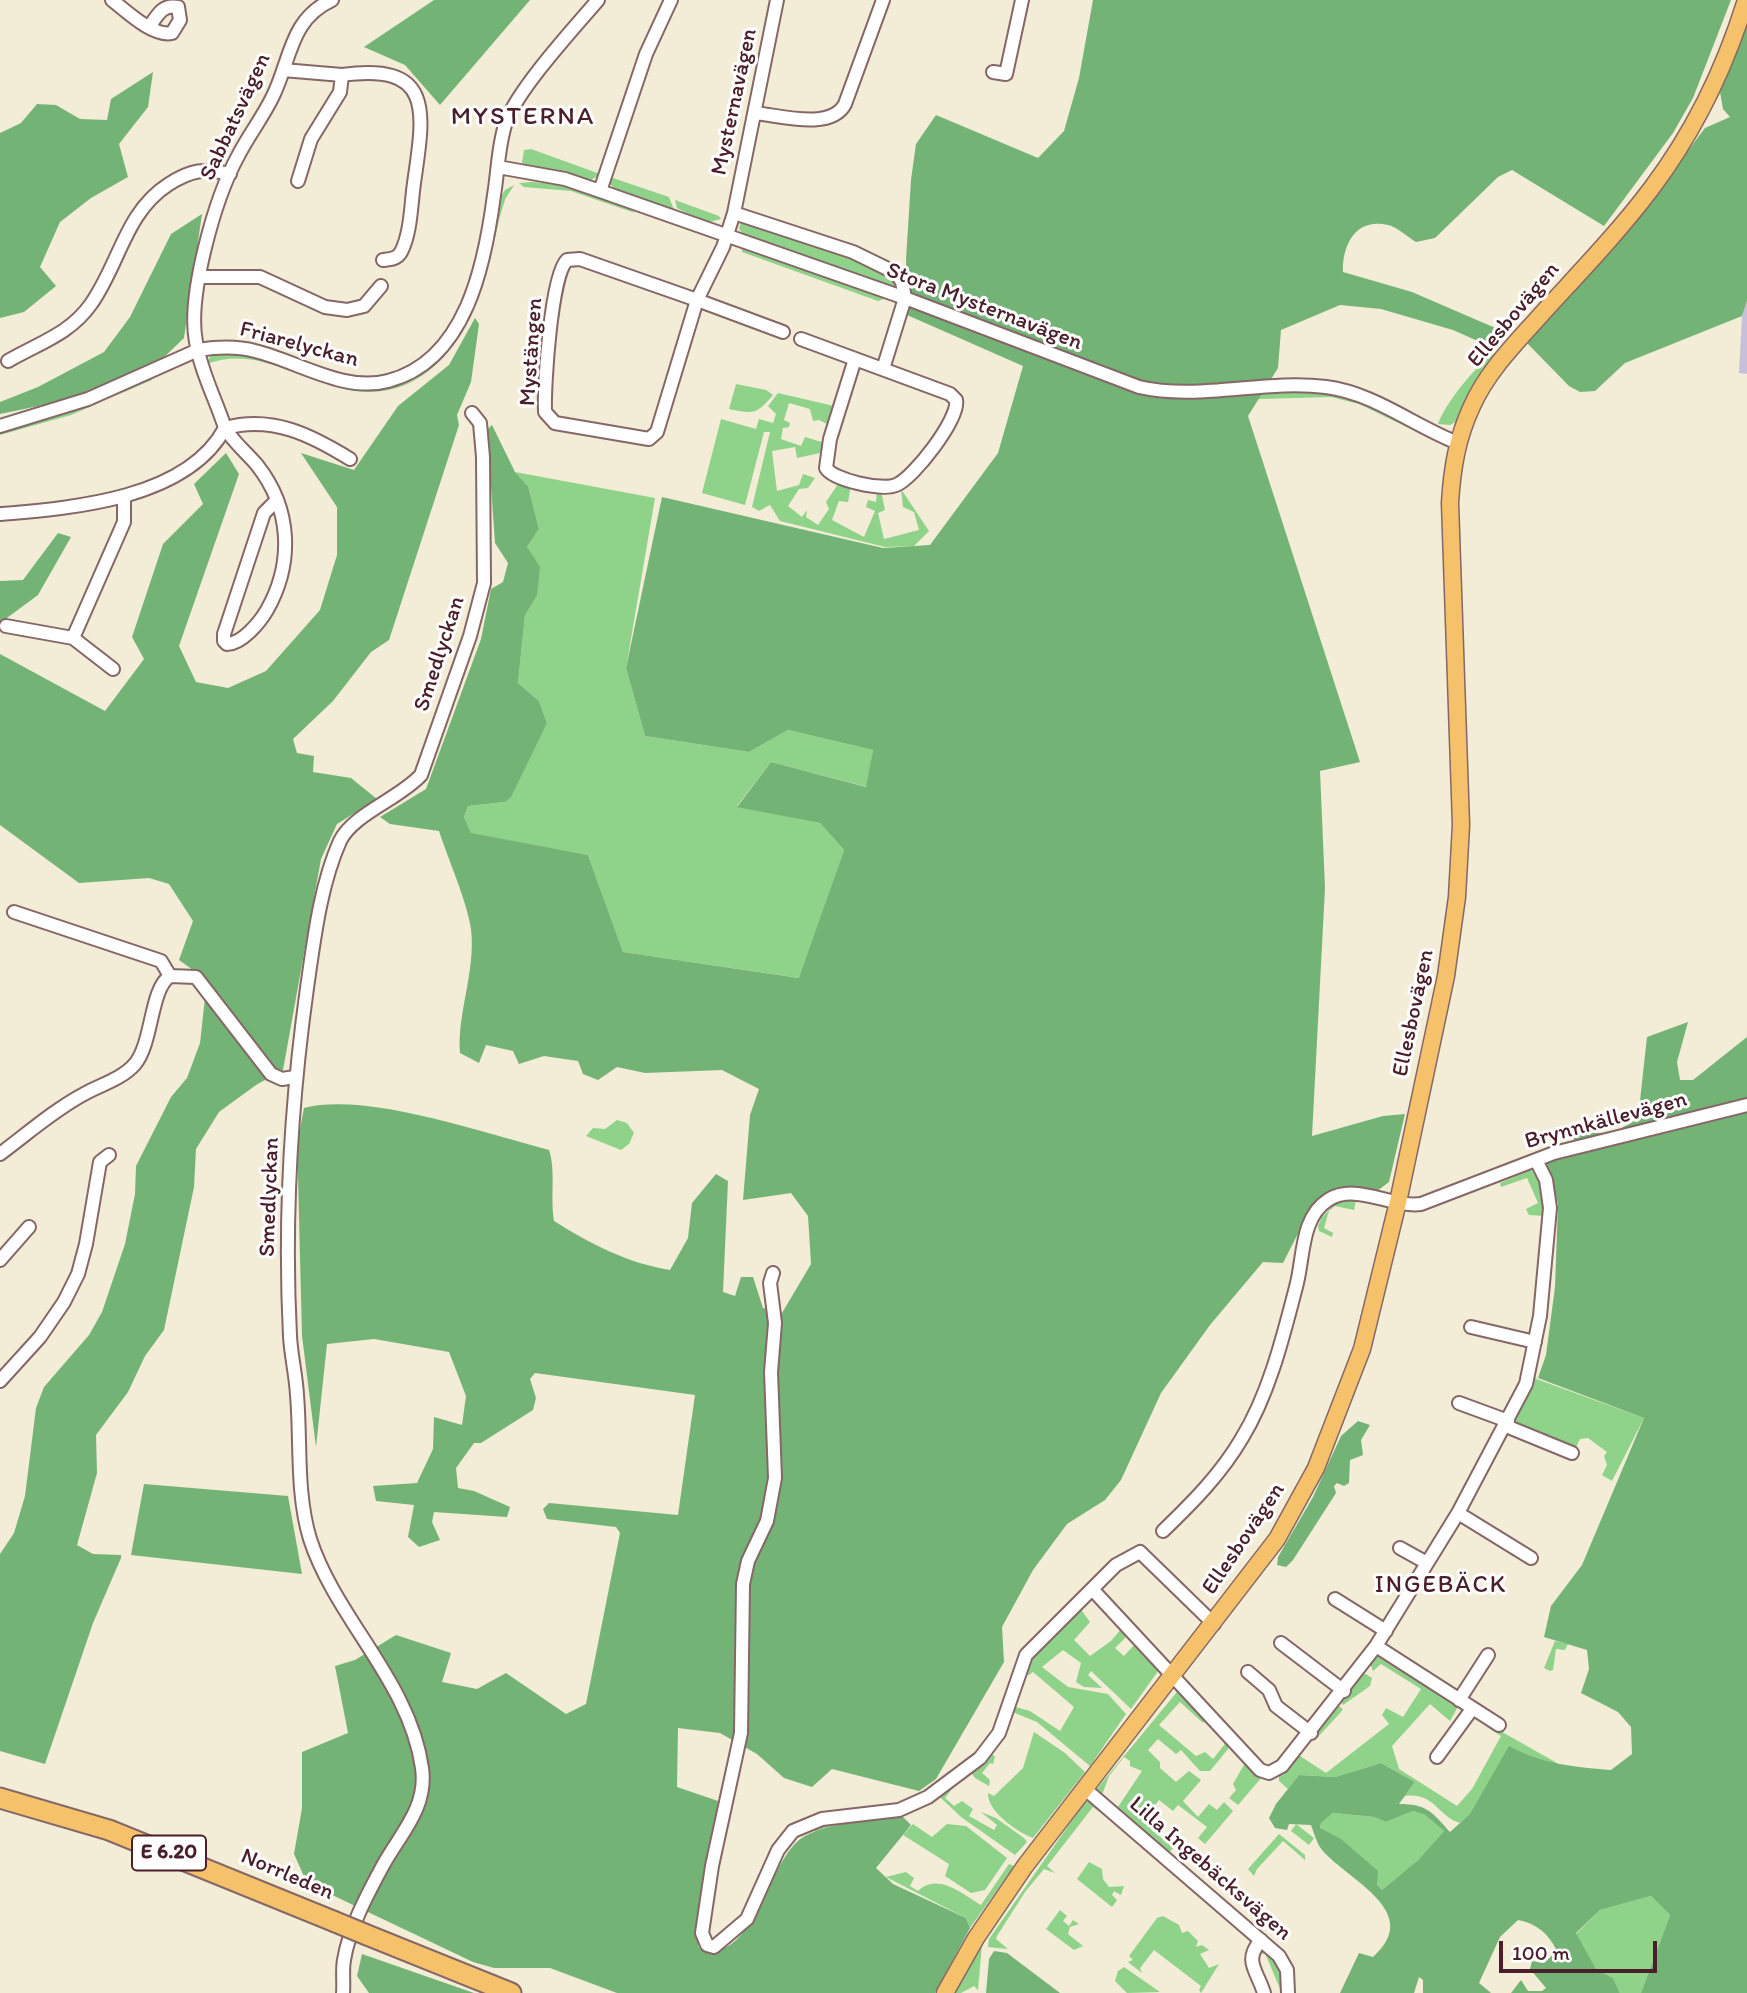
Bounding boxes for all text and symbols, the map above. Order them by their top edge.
street label: Mysternavägen [706,26,764,178]
street label: Sabbatsvägen [194,49,278,185]
district label: MYSTERNA [451,101,595,133]
street label: Stora Mysternavägen [882,257,1086,357]
street label: Ellesbovägen [1462,257,1566,373]
street label: Mystängen [514,297,550,407]
street label: Friarelyckan [236,316,362,374]
street label: Smedlyckan [408,593,472,715]
street label: Ellesbovägen [1387,947,1441,1079]
street label: Brynnkällevägen [1522,1086,1690,1156]
street label: Smedlyckan [254,1137,286,1257]
street label: Ellesbovägen [1196,1478,1292,1600]
district label: INGEBÄCK [1376,1572,1506,1600]
street label: Lilla Ingebäcksvägen [1123,1791,1297,1947]
road number: E 6.20 [132,1836,206,1870]
street label: Norrleden [236,1843,338,1907]
scale bar [1502,1926,1660,1970]
text: 100 m [1512,1940,1570,1965]

